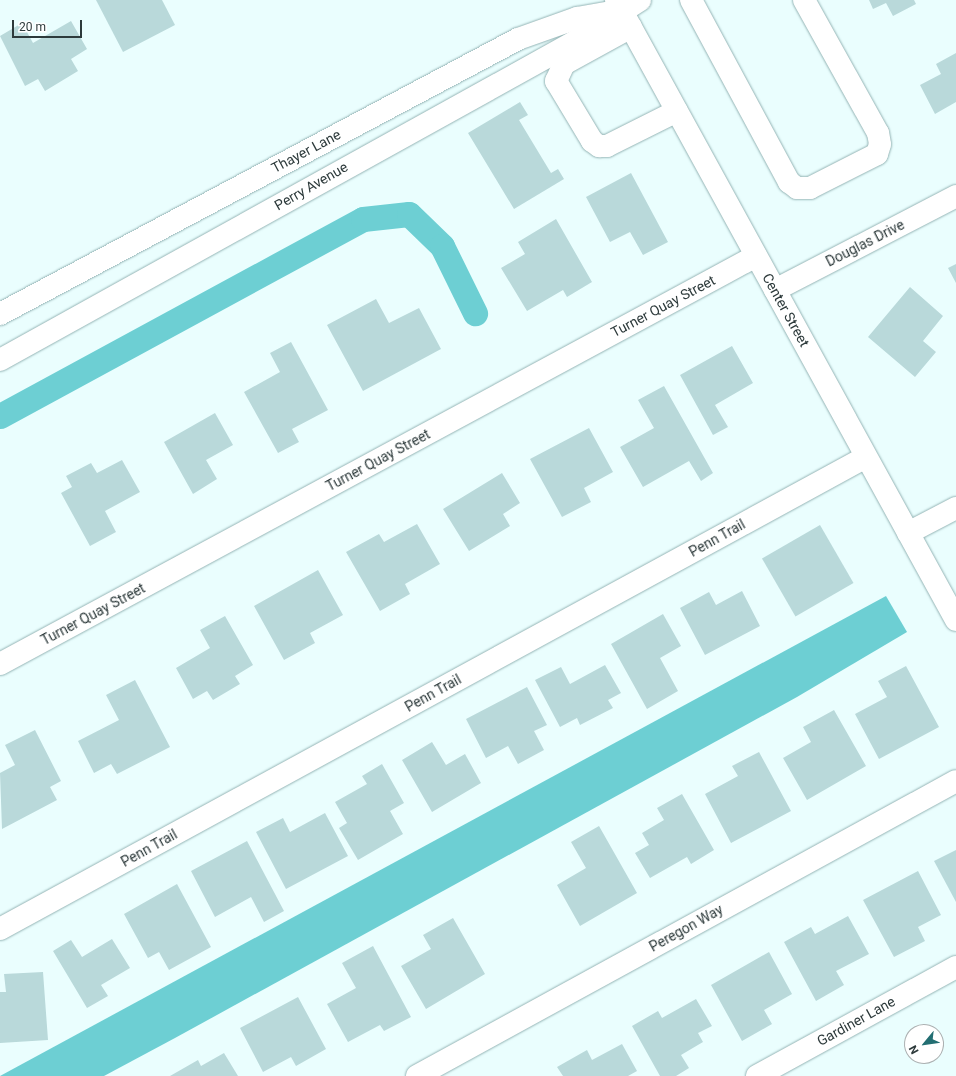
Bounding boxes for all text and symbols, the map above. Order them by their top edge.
scale bar [14,12,84,38]
text: 20 m [19,20,46,34]
street label: Thayer Lane [268,126,344,176]
street label: Perry Avenue [271,158,351,214]
street label: Douglas Drive [823,216,907,270]
street label: Center Street [759,270,813,350]
street label: Turner Quay Street [608,271,718,341]
street label: Turner Quay Street [323,425,433,495]
street label: Penn Trail [686,516,748,560]
street label: Turner Quay Street [38,579,148,649]
street label: Penn Trail [402,671,464,715]
street label: Penn Trail [118,826,180,870]
street label: Peregon Way [646,901,726,955]
street label: Gardiner Lane [814,993,898,1049]
north arrow [904,1024,944,1064]
text: N [906,1043,922,1056]

